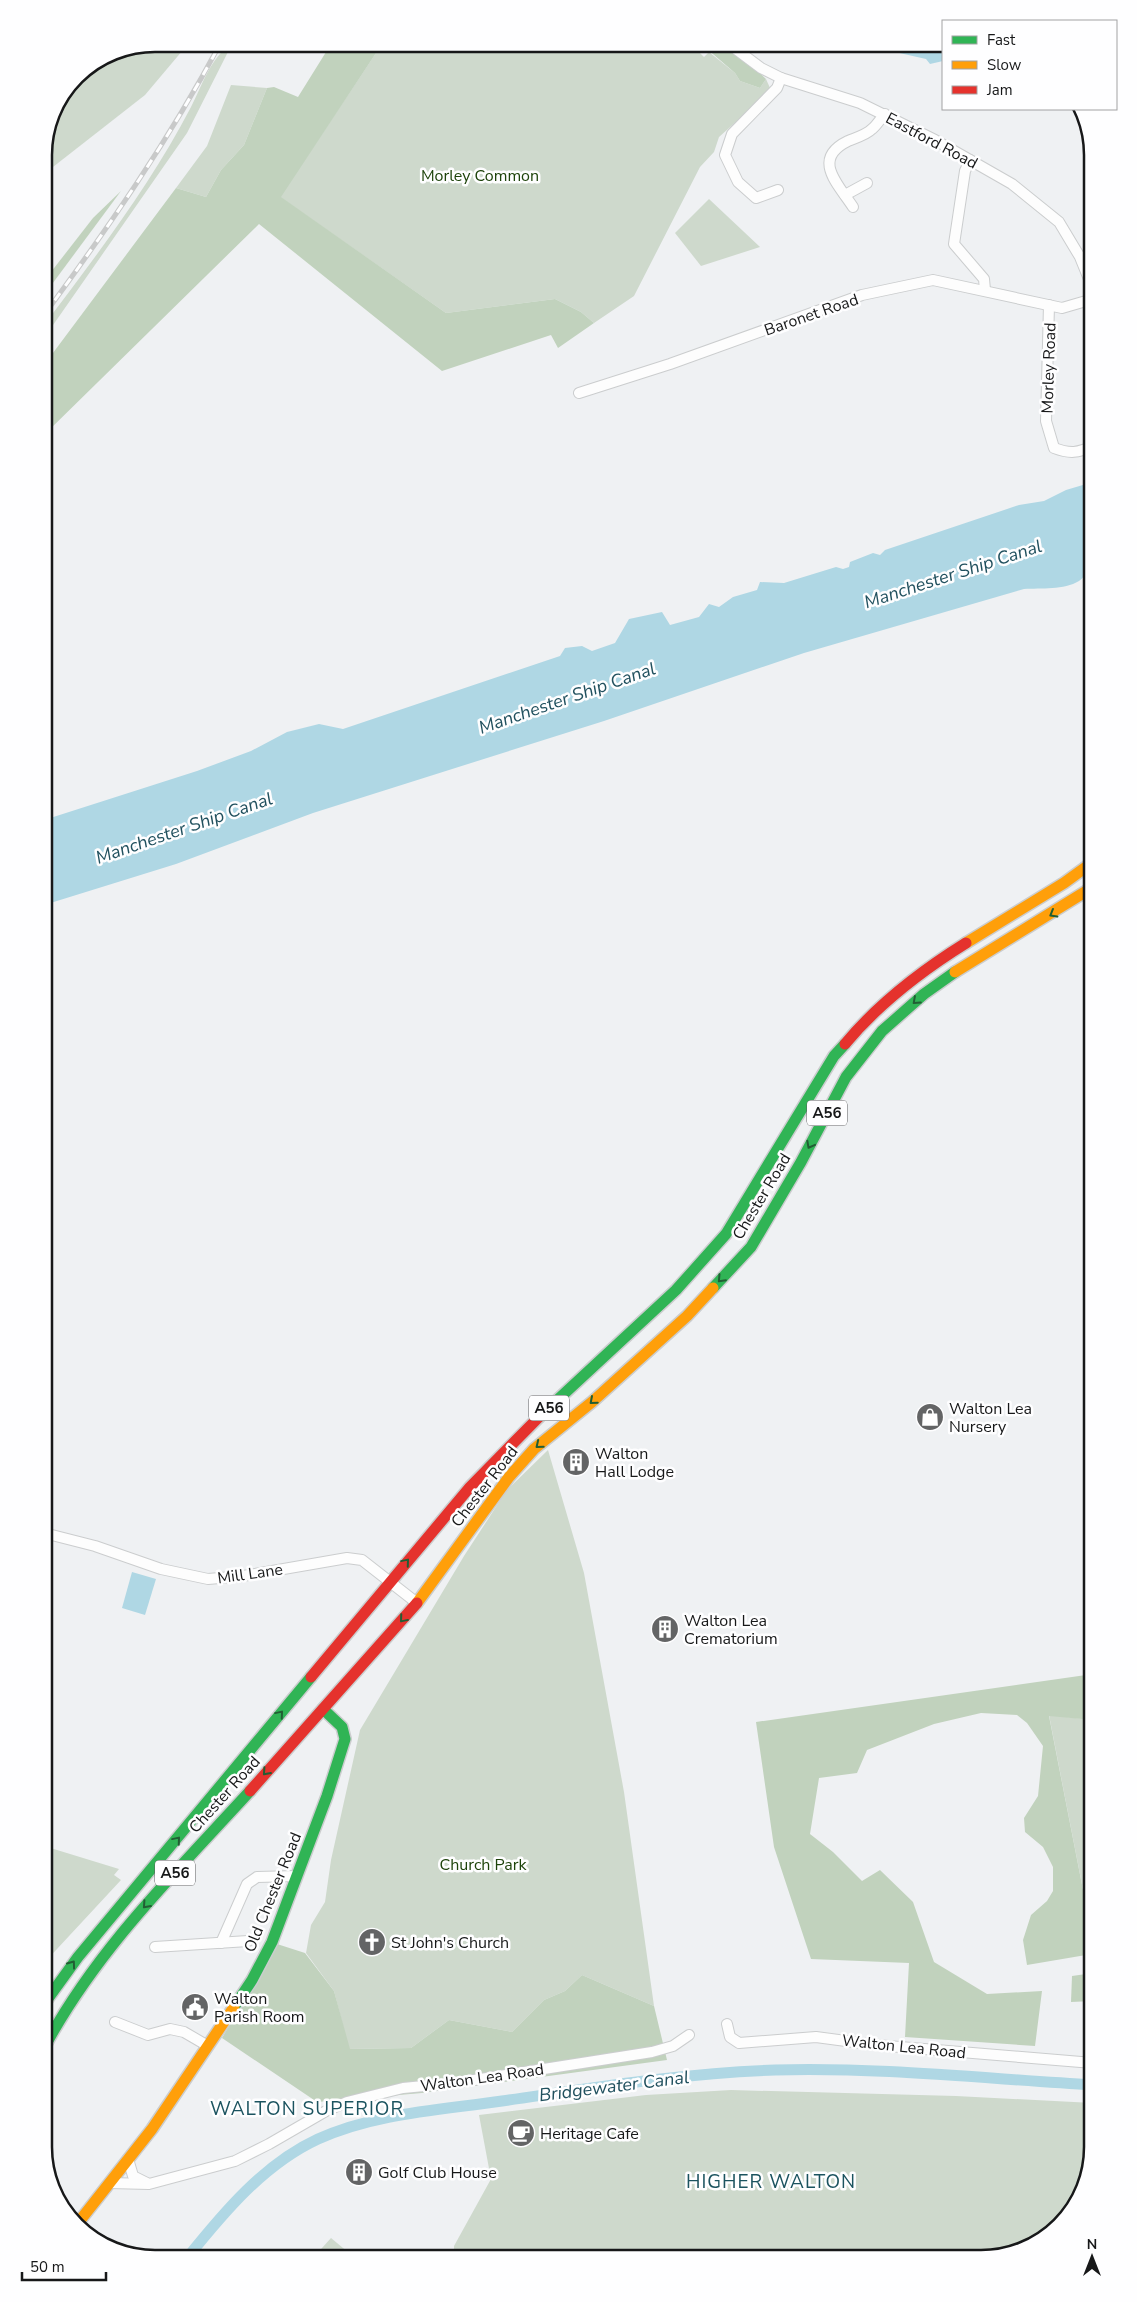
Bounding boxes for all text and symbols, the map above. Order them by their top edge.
legend [942,20,1117,110]
text: Fast [987,30,1016,50]
text: Slow [987,55,1022,75]
text: Jam [986,80,1013,100]
street label: Eastford Road [882,107,981,174]
park label: Morley Common [421,165,539,187]
street label: Baronet Road [761,289,861,341]
street label: Morley Road [1036,322,1062,414]
water label: Manchester Ship Canal [861,534,1045,614]
water label: Manchester Ship Canal [475,656,659,740]
water label: Manchester Ship Canal [92,786,276,870]
one-way arrow [1049,907,1058,917]
one-way arrow [912,995,921,1004]
road number: A56 [807,1100,847,1126]
one-way arrow [806,1139,816,1148]
street label: Chester Road [727,1149,796,1244]
one-way arrow [718,1274,727,1283]
road number: A56 [529,1396,569,1420]
one-way arrow [590,1396,599,1405]
place label: Walton Lea Nursery [949,1398,1032,1438]
shop icon: Walton Lea Nursery [915,1402,945,1432]
one-way arrow [536,1439,545,1448]
street label: Chester Road [446,1442,523,1532]
place label: Walton Hall Lodge [595,1443,674,1483]
building icon: Walton Hall Lodge [561,1447,591,1477]
street label: Mill Lane [216,1559,284,1589]
one-way arrow [401,1559,410,1568]
place label: Walton Lea Crematorium [684,1610,778,1650]
one-way arrow [400,1614,409,1623]
building icon: Walton Lea Crematorium [650,1614,680,1644]
one-way arrow [275,1711,284,1720]
street label: Chester Road [184,1751,265,1838]
one-way arrow [263,1766,272,1775]
street label: Old Chester Road [239,1829,307,1956]
one-way arrow [171,1836,180,1845]
park label: Church Park [439,1854,528,1876]
road number: A56 [155,1860,195,1886]
one-way arrow [143,1900,152,1909]
church icon: St John's Church [357,1927,387,1957]
place label: St John's Church [391,1932,509,1954]
one-way arrow [67,1961,75,1970]
place label: Walton Parish Room [214,1988,305,2028]
public building icon: Walton Parish Room [180,1992,210,2022]
street label: Walton Lea Road [841,2030,967,2064]
street label: Walton Lea Road [419,2058,545,2098]
water label: Bridgewater Canal [538,2065,690,2107]
district label: WALTON SUPERIOR [210,2096,404,2122]
cafe icon: Heritage Cafe [506,2118,536,2148]
place label: Heritage Cafe [540,2123,639,2145]
building icon: Golf Club House [344,2157,374,2187]
place label: Golf Club House [378,2162,497,2184]
district label: HIGHER WALTON [686,2169,856,2195]
north arrow [1067,2232,1117,2282]
text: N [1087,2235,1097,2254]
scale bar [22,2250,106,2282]
text: 50 m [30,2257,65,2277]

